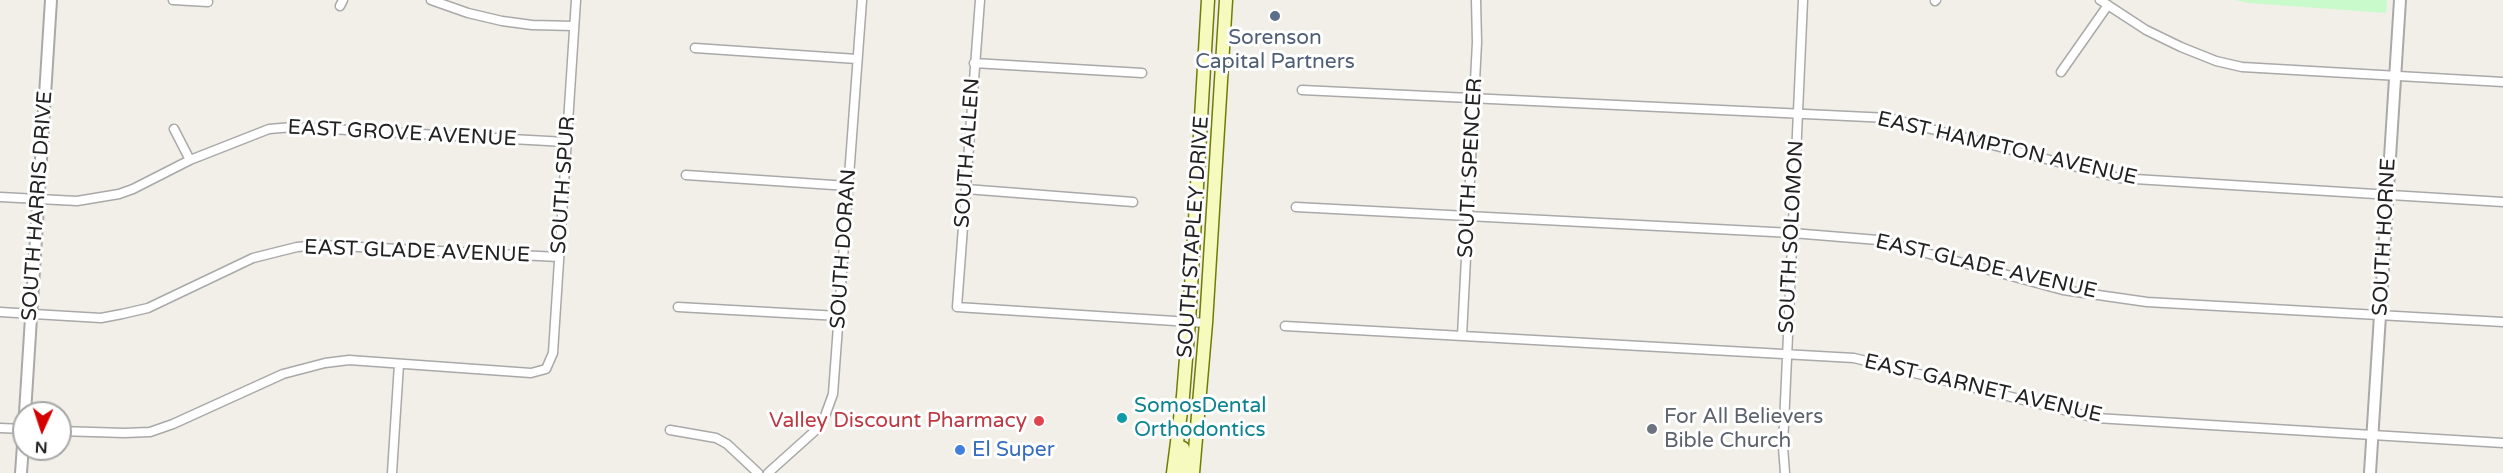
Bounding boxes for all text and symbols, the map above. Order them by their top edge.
marker: Sorenson Capital Partners [1268,9,1282,23]
place label: Sorenson Capital Partners [1195,25,1355,75]
street label: SOUTH ALLEN [950,77,986,229]
street label: SOUTH SPENCER [1454,77,1488,259]
street label: SOUTH HARRIS DRIVE [17,90,59,322]
street label: EAST HAMPTON AVENUE [1875,107,2139,191]
street label: EAST GROVE AVENUE [287,115,517,153]
street label: SOUTH SPUR [547,115,581,255]
street label: SOUTH STAPLEY DRIVE [1173,115,1215,359]
street label: SOUTH SOLOMON [1774,140,1810,334]
street label: SOUTH HORNE [2368,157,2402,317]
street label: SOUTH DORAN [826,168,862,330]
street label: EAST GLADE AVENUE [1873,229,2099,305]
street label: EAST GLADE AVENUE [304,235,530,269]
street label: EAST GARNET AVENUE [1862,349,2104,429]
place label: SomosDental Orthodontics [1134,393,1266,443]
north arrow [12,401,72,461]
place label: For All Believers Bible Church [1664,404,1823,454]
place label: Valley Discount Pharmacy [769,408,1027,434]
marker: SomosDental Orthodontics [1115,411,1129,425]
marker: Valley Discount Pharmacy [1032,414,1046,428]
marker: For All Believers Bible Church [1645,422,1659,436]
text: N [34,437,48,457]
place label: El Super [972,437,1055,463]
marker: El Super [953,443,967,457]

